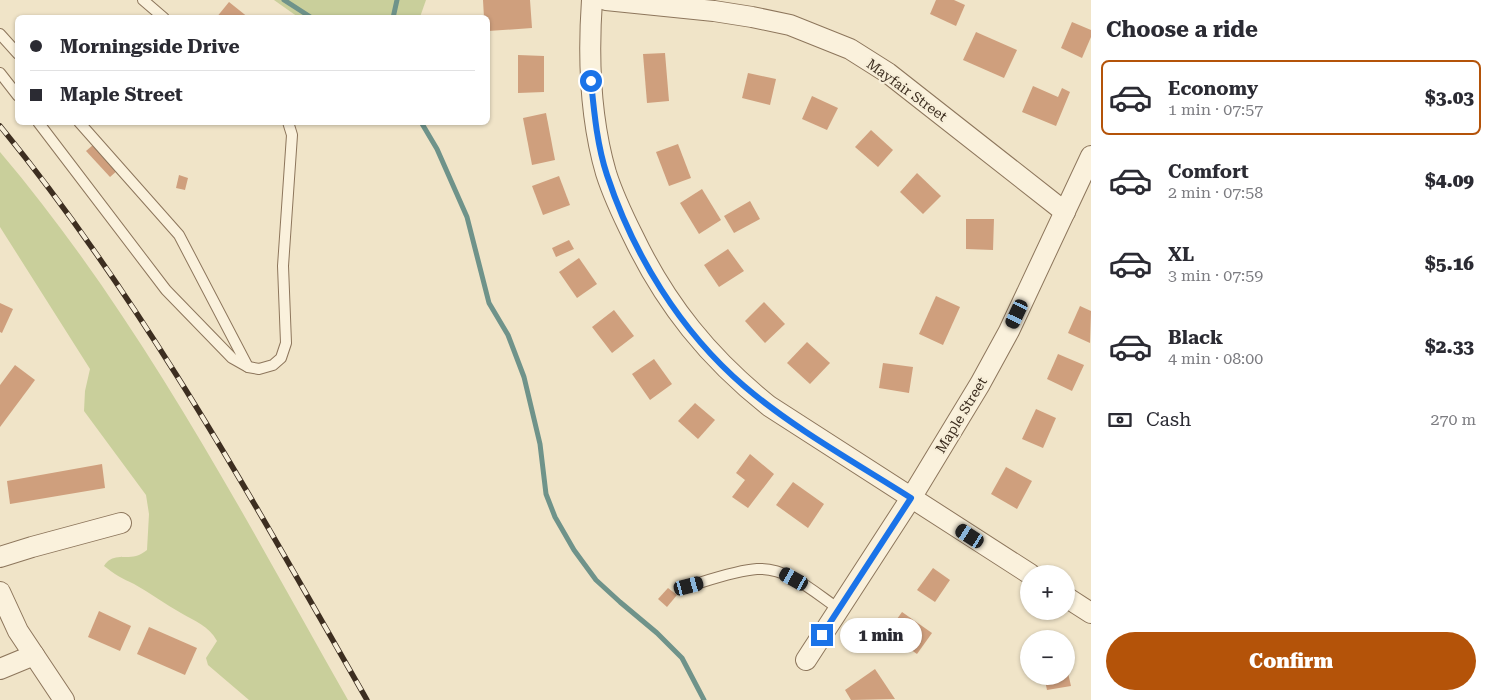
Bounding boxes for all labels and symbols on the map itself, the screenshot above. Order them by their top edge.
street label: Mayfair Street [864,55,950,125]
route start [580,70,602,92]
car [1003,297,1030,331]
street label: Maple Street [932,374,990,456]
car [953,522,986,550]
car [777,565,810,593]
car [672,575,705,597]
callout: 1 min [840,618,922,652]
route end [811,624,833,646]

